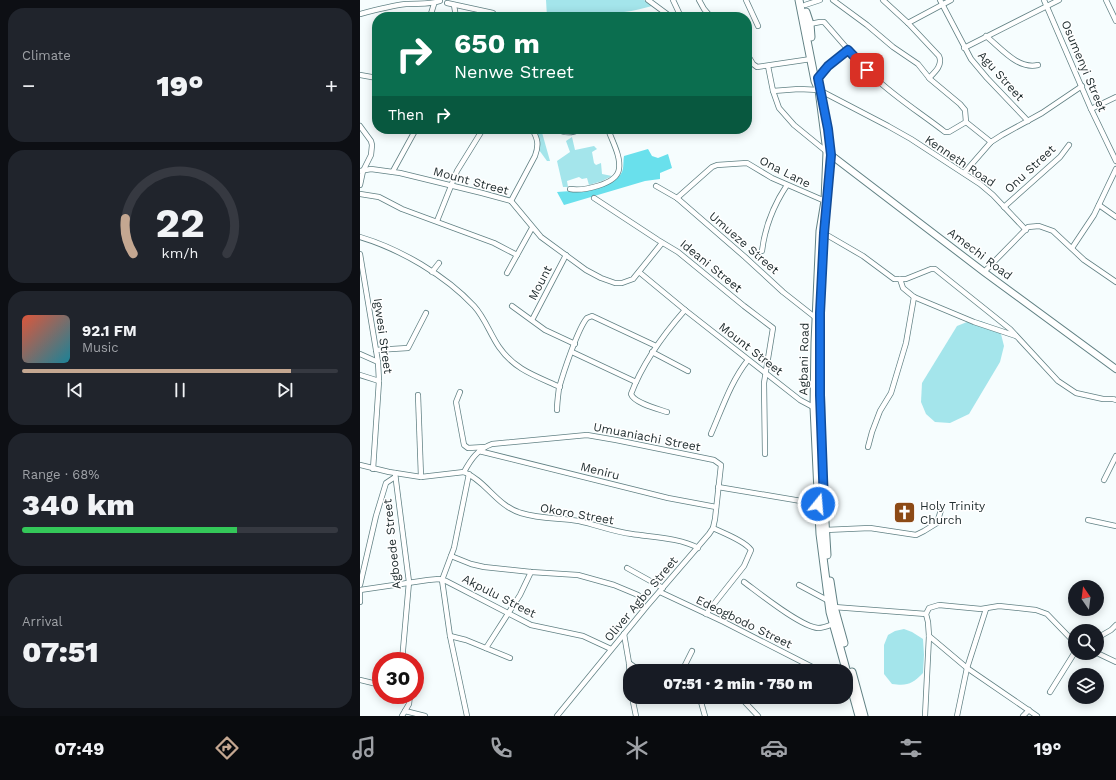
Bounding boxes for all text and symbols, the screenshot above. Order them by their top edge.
street label: Osumenyi Street [1058,18,1110,114]
text: 650 m [454,27,540,60]
icon: right [388,28,440,80]
text: Climate [22,48,71,63]
street label: Agu Street [975,48,1027,104]
pin [850,53,884,87]
icon: arrive [856,59,878,81]
text: Nenwe Street [454,61,574,82]
text: 19° [156,68,204,103]
text: − [22,73,35,98]
text: + [325,73,338,98]
icon: right [432,104,454,126]
text: Then [388,106,424,124]
street label: Kenneth Road [922,132,998,190]
street label: Onu Street [1002,142,1058,196]
street label: Ona Lane [757,153,813,191]
street label: Mount Street [432,164,510,198]
text: 22 [155,198,205,247]
street label: Umueze Street [706,209,782,277]
street label: Amechi Road [945,225,1015,283]
street label: Ideani Street [677,237,745,295]
text: km/h [162,245,198,261]
street label: Mount [525,263,555,303]
street label: Igwesi Street [371,297,395,375]
street label: Mount Street [716,320,786,378]
text: 92.1 FM [82,322,137,340]
street label: Agbani Road [796,323,812,395]
text: Music [82,340,119,355]
icon: previous [64,379,86,401]
icon: pause [169,379,191,401]
icon: next [274,379,296,401]
street label: Umuaniachi Street [592,420,702,454]
street label: Meniru [579,459,621,483]
text: Range · 68% [22,467,99,482]
position arrow [797,483,839,525]
text: 340 km [22,487,135,522]
street label: Agboede Street [380,498,404,590]
place label: Holy Trinity Church [920,499,986,527]
church icon: Holy Trinity Church [892,500,918,526]
street label: Okoro Street [539,501,615,527]
street label: Oliver Agbo Street [601,554,681,644]
street label: Akpulu Street [460,571,538,621]
north arrow [1068,580,1104,616]
map controls [1068,580,1104,704]
street label: Edeogbodo Street [694,593,794,651]
text: Arrival [22,614,63,629]
button: search [1068,624,1104,660]
text: 07:51 [22,634,99,669]
speed limit sign: 30 [372,652,424,704]
button: layers [1068,668,1104,704]
text: 07:51 · 2 min · 750 m [663,675,813,693]
icon: directions [213,734,241,762]
icon: music [350,734,378,762]
icon: phone [487,734,515,762]
icon: climate [623,734,651,762]
icon: car [760,734,788,762]
icon: filters [897,734,925,762]
text: 07:49 [54,738,104,759]
text: 19° [1034,738,1062,759]

